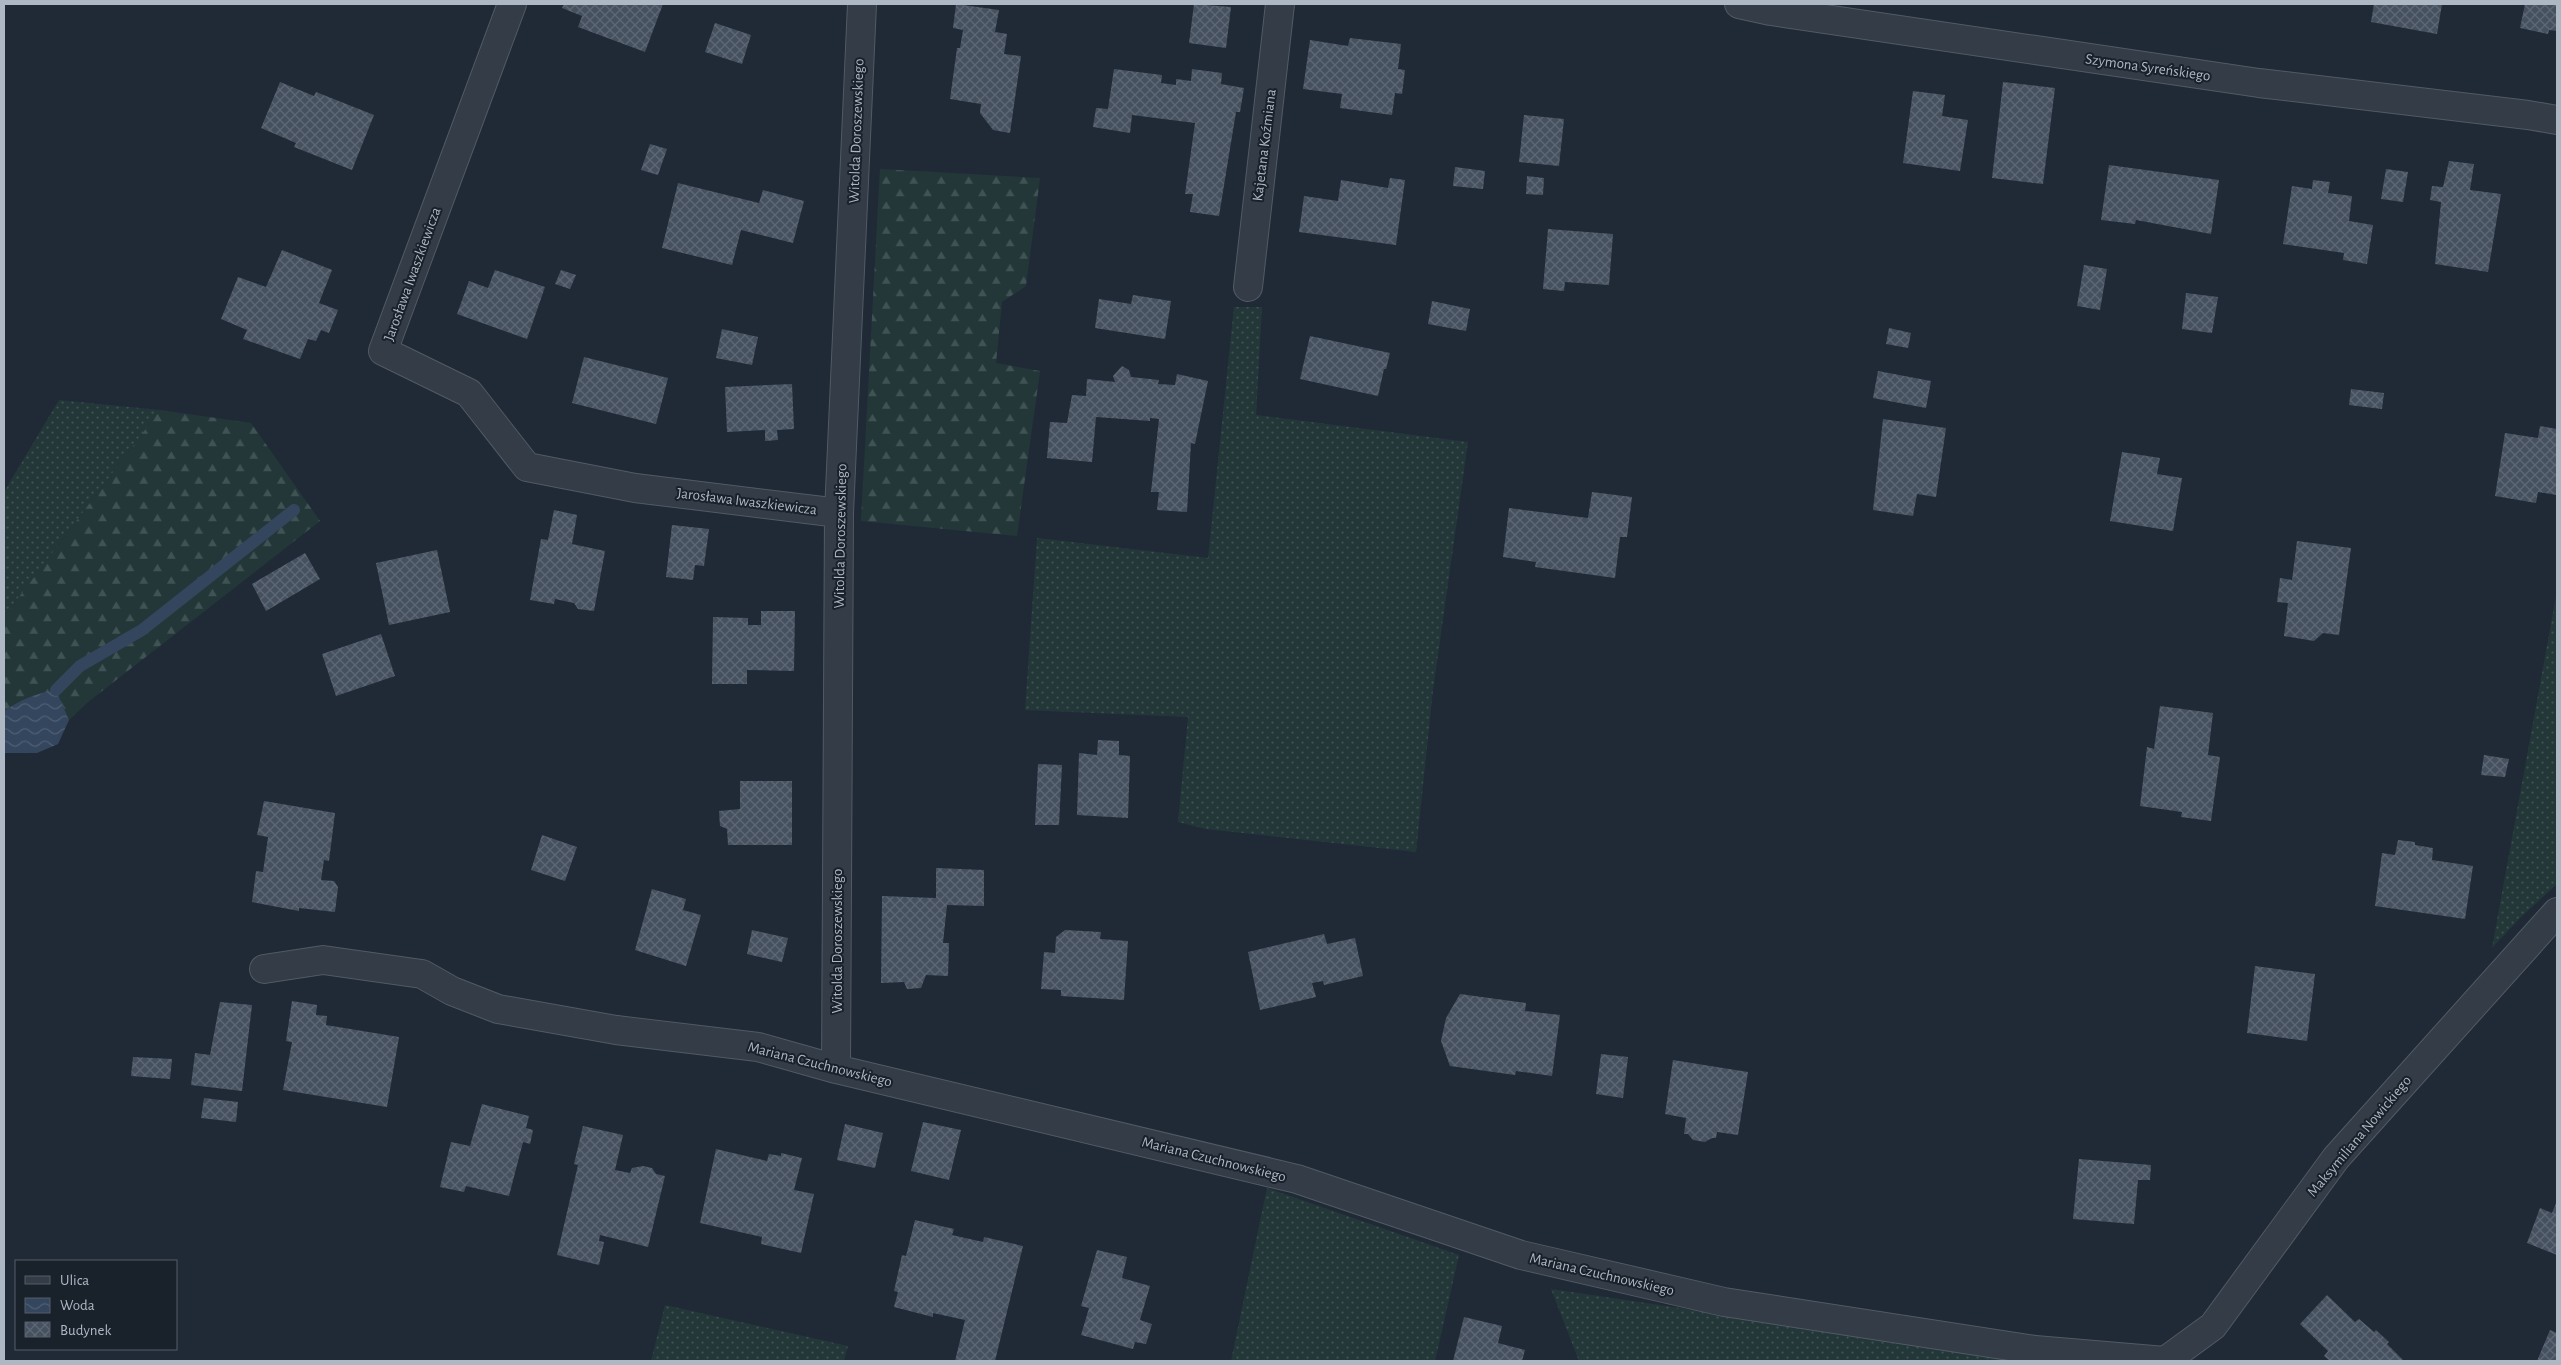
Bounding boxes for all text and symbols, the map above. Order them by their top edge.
street label: Szymona Syreńskiego [2084,51,2211,84]
street label: Witolda Doroszewskiego [846,58,867,204]
street label: Kajetana Koźmiana [1250,88,1279,202]
street label: Jarosława Iwaszkiewicza [381,205,444,343]
street label: Witolda Doroszewskiego [832,463,849,609]
street label: Jarosława Iwaszkiewicza [676,485,818,518]
street label: Witolda Doroszewskiego [830,869,845,1013]
street label: Mariana Czuchnowskiego [746,1039,894,1090]
street label: Maksymiliana Nowickiego [2305,1073,2414,1200]
street label: Mariana Czuchnowskiego [1140,1134,1288,1185]
street label: Mariana Czuchnowskiego [1528,1251,1676,1298]
legend [15,1260,178,1350]
text: Ulica [60,1273,89,1288]
text: Woda [60,1298,95,1313]
text: Budynek [60,1323,112,1338]

